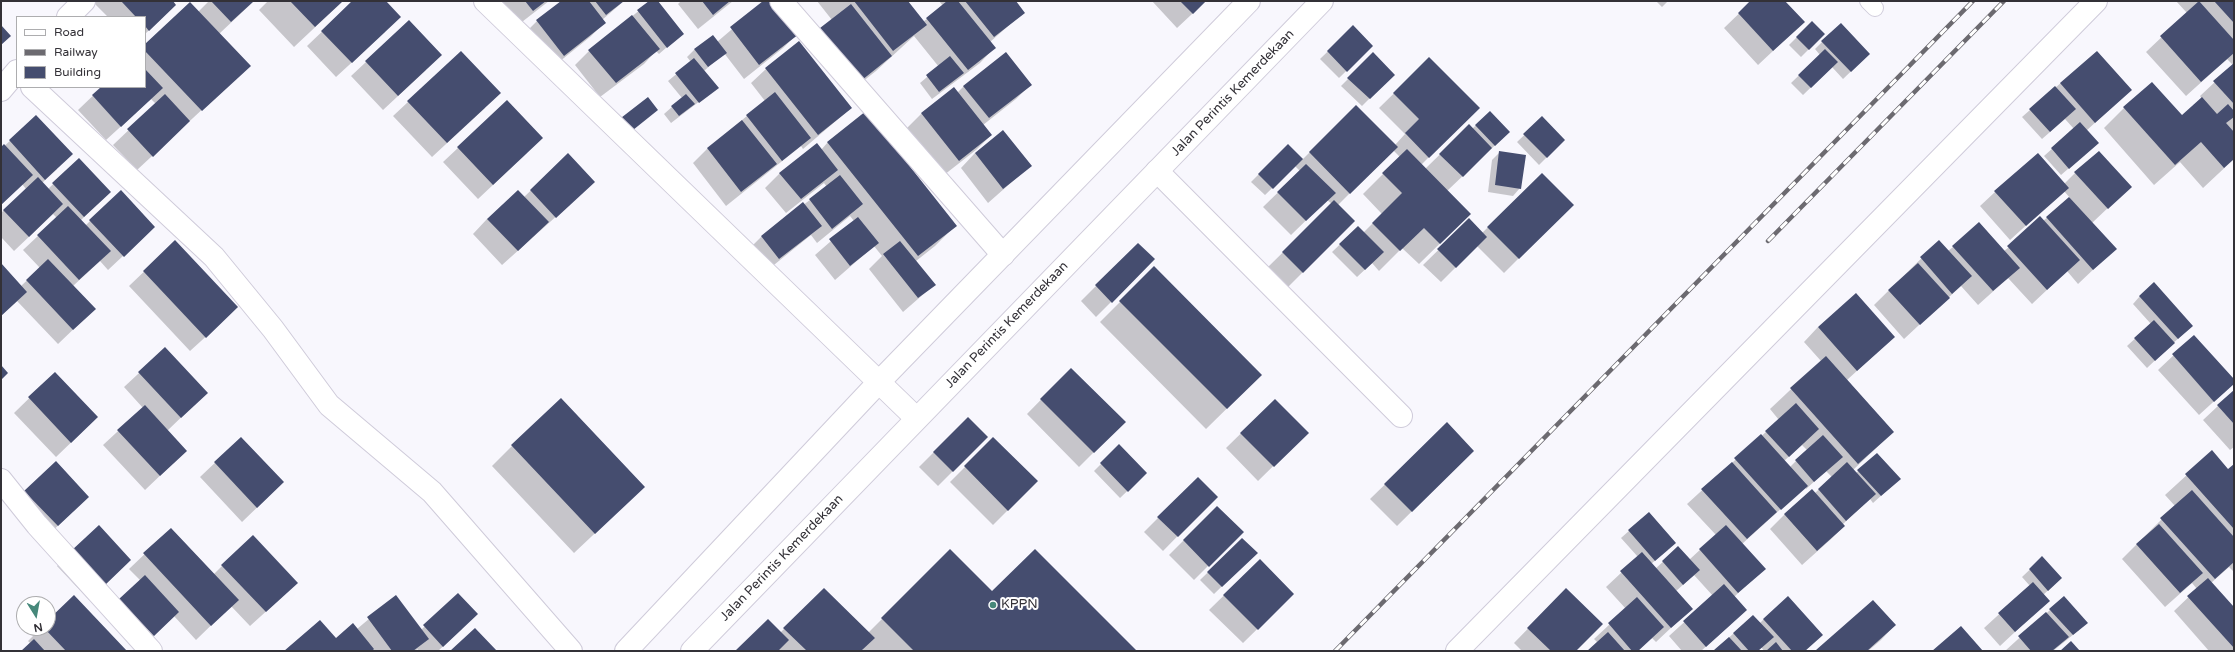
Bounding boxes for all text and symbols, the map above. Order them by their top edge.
legend [16,16,146,88]
text: Road [54,25,84,39]
street label: Jalan Perintis Kemerdekaan [1168,26,1298,160]
text: Railway [54,45,98,59]
text: Building [54,65,101,79]
street label: Jalan Perintis Kemerdekaan [942,258,1072,392]
street label: Jalan Perintis Kemerdekaan [717,491,847,625]
north arrow [16,596,56,636]
place label: KPPN [1001,597,1038,613]
marker: KPPN [988,600,998,610]
text: N [33,620,44,635]

